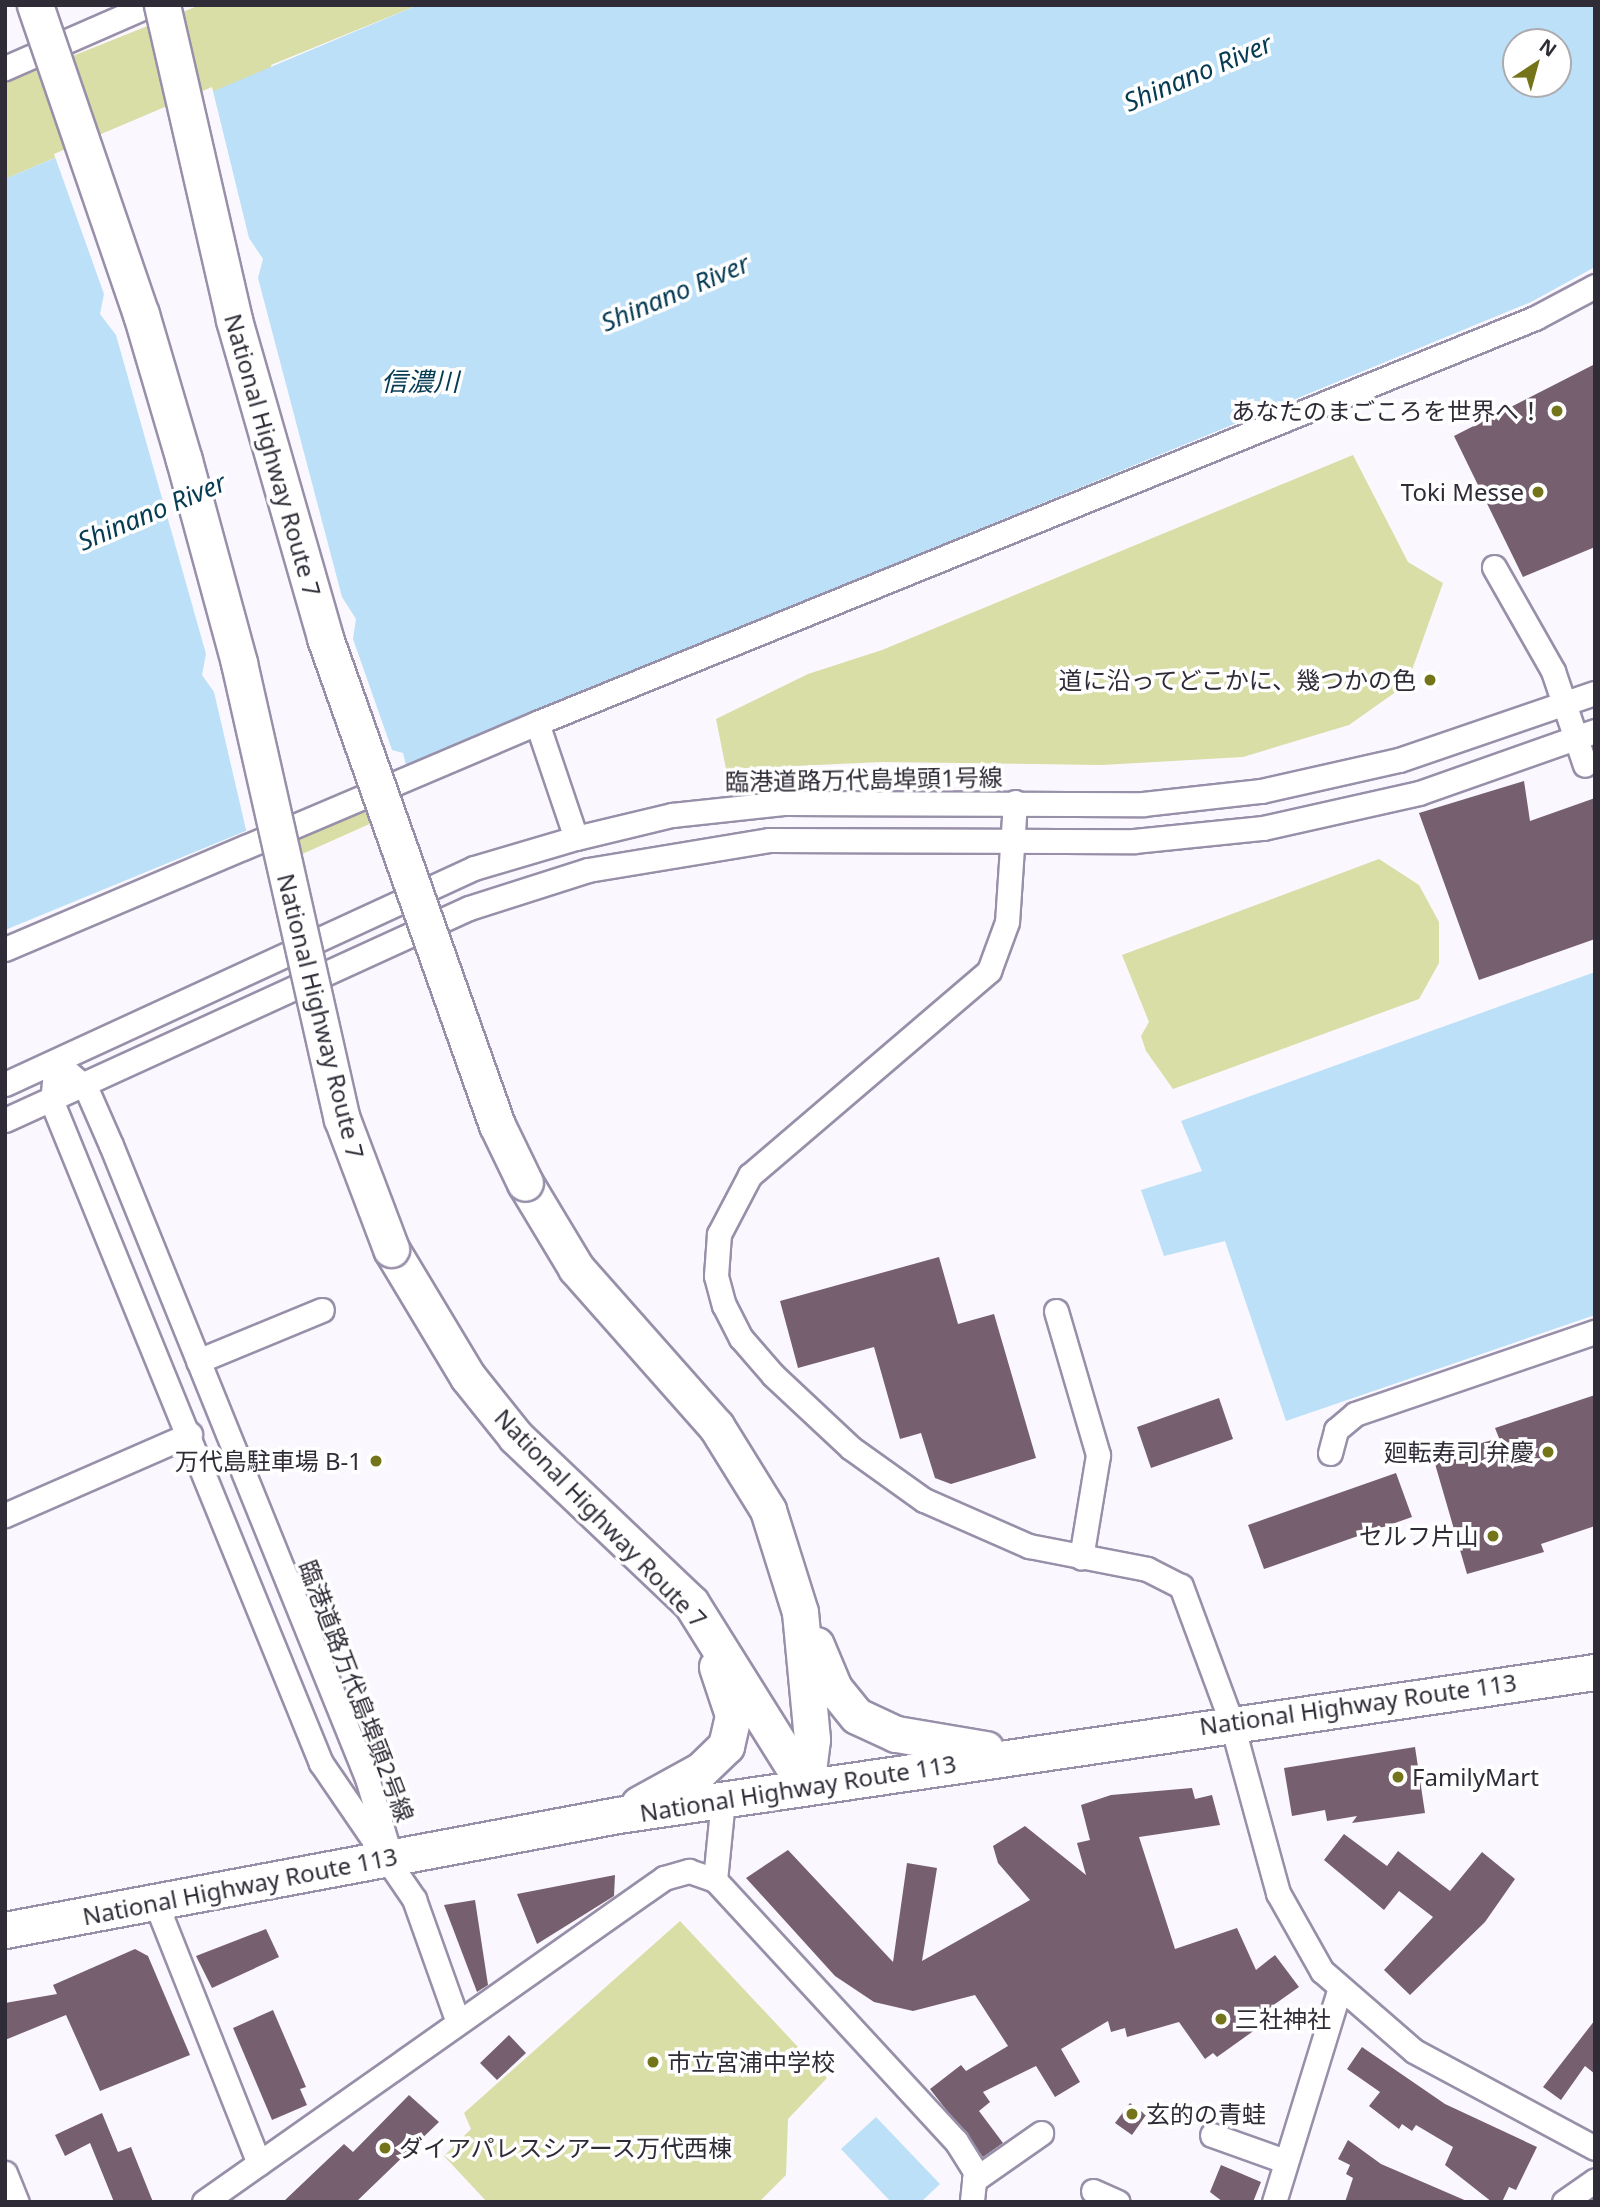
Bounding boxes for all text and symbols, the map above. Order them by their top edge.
water label: Shinano River [1119,28,1277,118]
north arrow [1502,28,1572,98]
text: N [1534,33,1562,63]
water label: Shinano River [596,248,754,338]
street label: National Highway Route 7 [219,310,327,600]
water label: 信濃川 [381,366,459,398]
place label: あなたのまごころを世界へ！ [1231,397,1543,425]
marker: あなたのまごころを世界へ！ [1549,403,1565,419]
water label: Shinano River [73,467,231,557]
place label: Toki Messe [1401,478,1524,506]
marker: Toki Messe [1530,484,1546,500]
place label: 道に沿ってどこかに、幾つかの色 [1057,666,1416,694]
marker: 道に沿ってどこかに、幾つかの色 [1422,672,1438,688]
street label: 臨港道路万代島埠頭1号線 [725,762,1003,796]
street label: National Highway Route 7 [272,871,370,1161]
street label: National Highway Route 7 [489,1403,713,1633]
place label: 廻転寿司 弁慶 [1384,1438,1534,1466]
marker: 廻転寿司 弁慶 [1540,1444,1556,1460]
place label: 万代島駐車場 B-1 [175,1447,362,1475]
marker: 万代島駐車場 B-1 [368,1453,384,1469]
place label: セルフ片山 [1359,1522,1479,1550]
marker: セルフ片山 [1485,1528,1501,1544]
street label: 臨港道路万代島埠頭2号線 [294,1556,420,1826]
street label: National Highway Route 113 [1198,1667,1518,1741]
street label: National Highway Route 113 [638,1749,958,1827]
place label: FamilyMart [1412,1763,1539,1791]
marker: FamilyMart [1390,1769,1406,1785]
street label: National Highway Route 113 [80,1841,400,1931]
place label: 三社神社 [1235,2005,1331,2033]
marker: 三社神社 [1213,2011,1229,2027]
place label: 市立宮浦中学校 [667,2048,835,2076]
marker: 市立宮浦中学校 [645,2054,661,2070]
place label: 玄的の青蛙 [1146,2100,1266,2128]
marker: 玄的の青蛙 [1124,2106,1140,2122]
place label: ダイアパレスシアース万代西棟 [399,2134,734,2162]
marker: ダイアパレスシアース万代西棟 [377,2140,393,2156]

